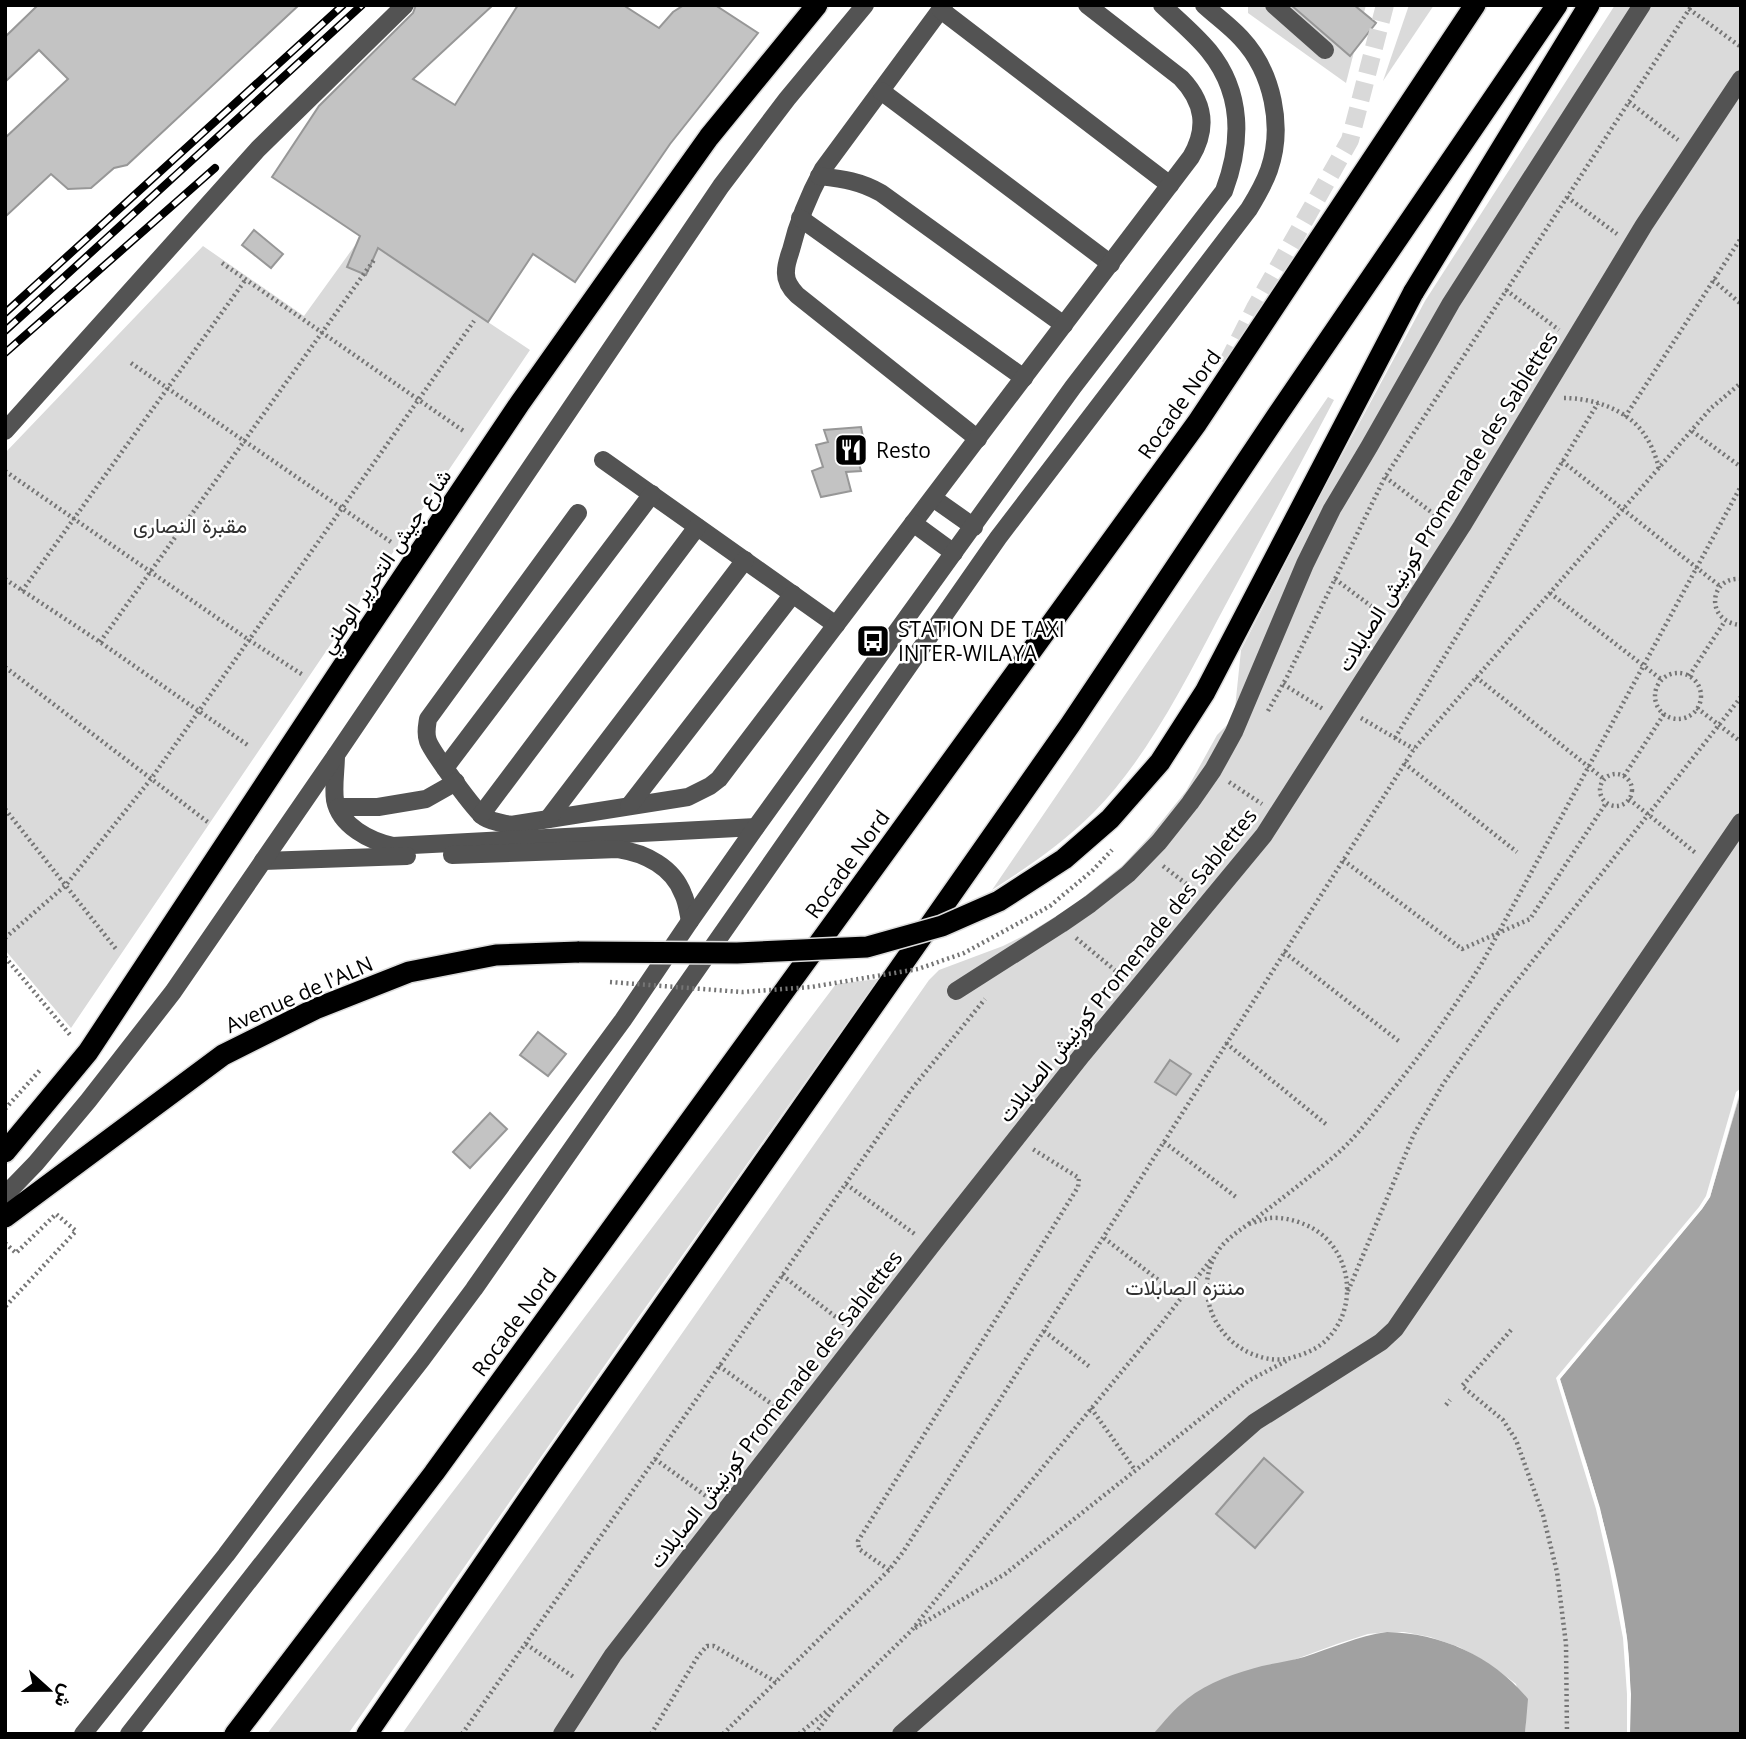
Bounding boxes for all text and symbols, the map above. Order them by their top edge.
street label: كورنيش الصابلات Promenade des Sablettes [1330,326,1564,676]
street label: Rocade Nord [1131,344,1227,464]
restaurant icon: Resto [832,431,870,469]
place label: Resto [876,436,931,464]
street label: شارع جيش التحرير الوطني [313,463,461,661]
park label: مقبرة النصارى [133,511,247,539]
place label: STATION DE TAXI INTER-WILAYA [898,615,1065,667]
bus stop icon: STATION DE TAXI INTER-WILAYA [854,622,892,660]
street label: كورنيش الصابلات Promenade des Sablettes [991,802,1263,1128]
street label: Rocade Nord [798,804,896,924]
street label: Avenue de l'ALN [221,949,377,1039]
street label: كورنيش الصابلات Promenade des Sablettes [642,1244,908,1574]
street label: Rocade Nord [465,1262,563,1382]
park label: منتزه الصابلات [1125,1273,1245,1301]
north arrow [14,1655,84,1725]
text: ش [49,1681,81,1712]

